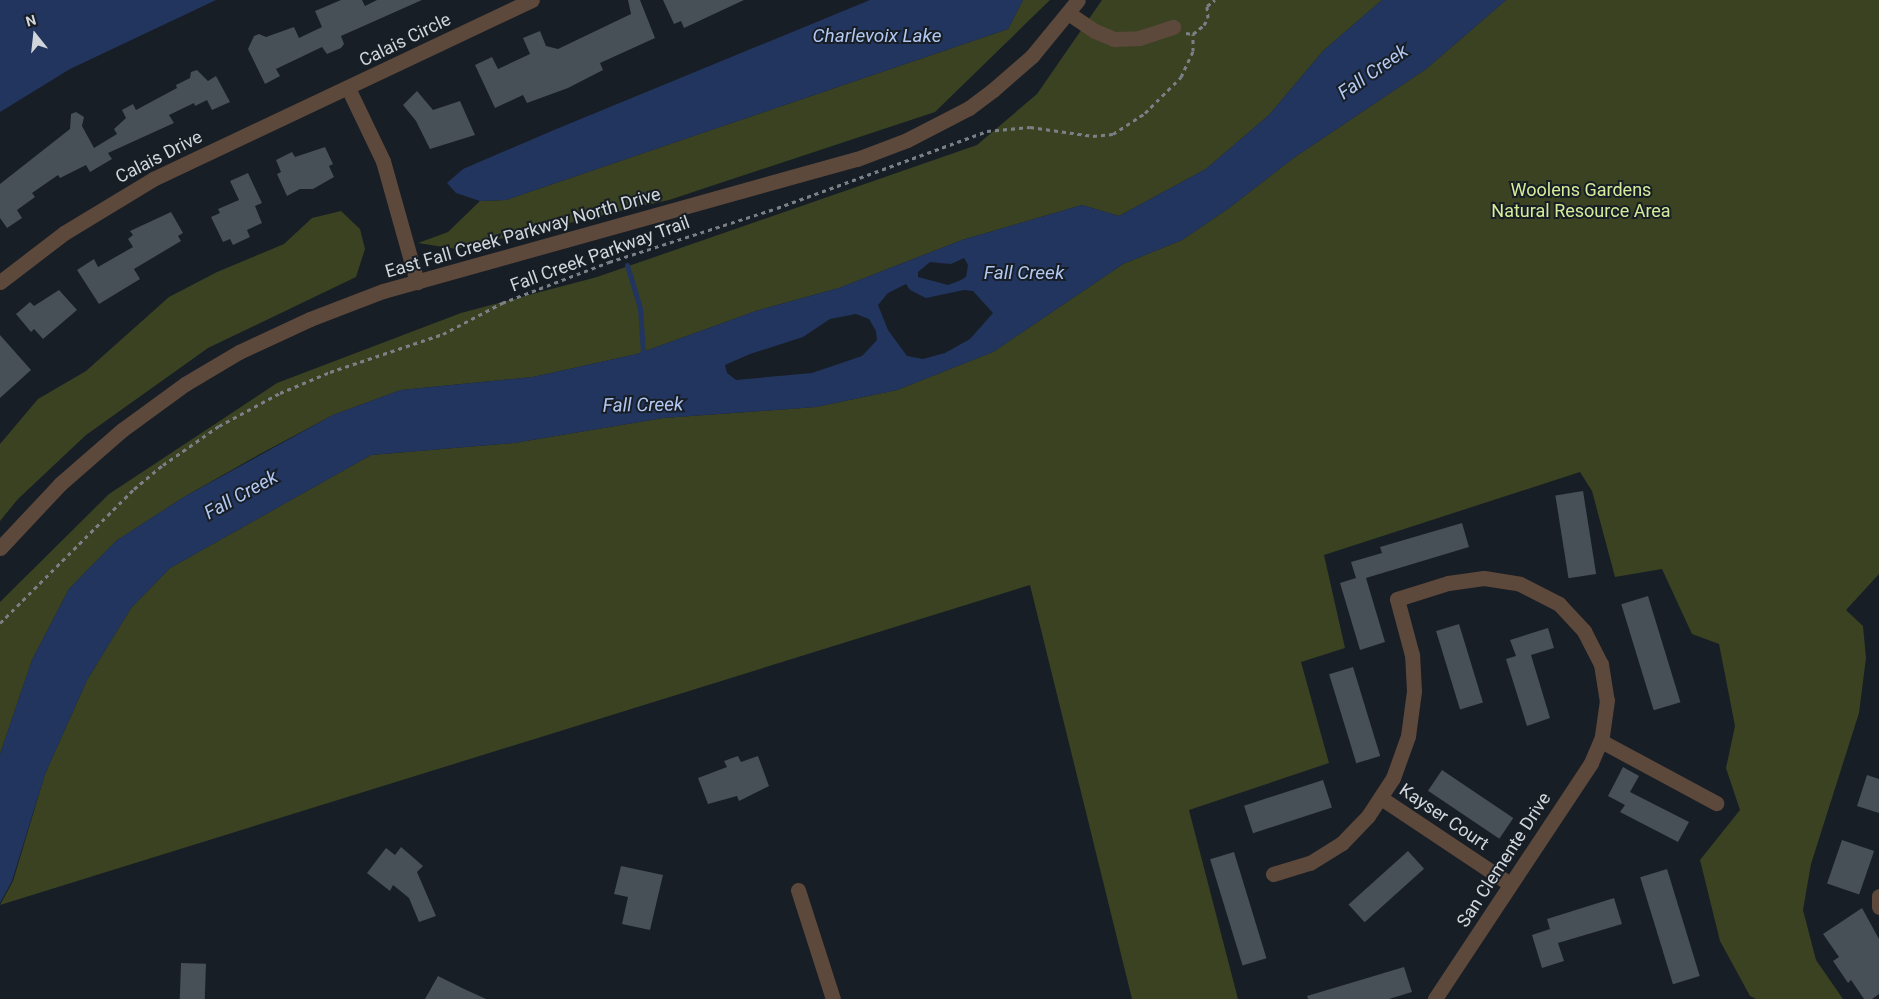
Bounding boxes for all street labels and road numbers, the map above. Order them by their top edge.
street label: Calais Circle [356,9,454,71]
street label: Calais Drive [112,126,206,188]
street label: East Fall Creek Parkway North Drive [383,183,663,283]
street label: Fall Creek Parkway Trail [507,211,693,297]
street label: Kayser Court [1395,779,1493,855]
street label: San Clemente Drive [1452,789,1556,931]

